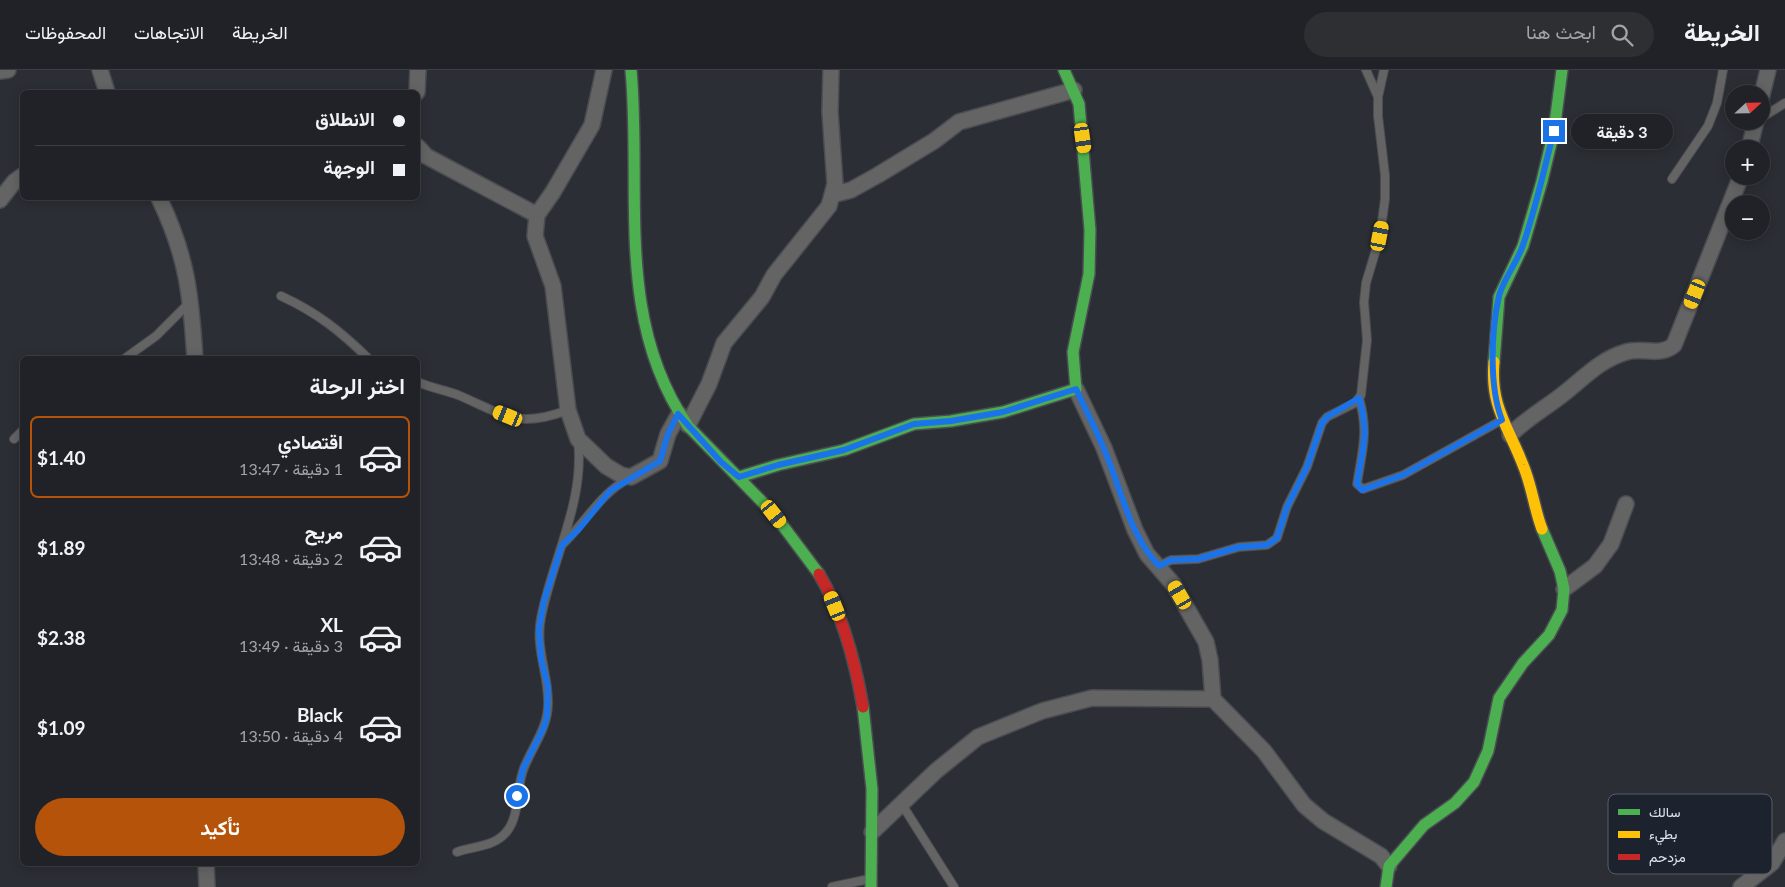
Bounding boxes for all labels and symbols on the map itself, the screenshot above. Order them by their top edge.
north arrow [1725,85,1770,130]
callout: 3 دقيقة [1572,114,1674,148]
route end [1543,120,1565,142]
car [1073,122,1092,154]
car [1369,220,1390,252]
car [1682,277,1707,311]
car [491,403,524,429]
car [758,498,789,530]
car [1166,578,1193,612]
car [822,589,847,623]
route start [506,785,528,807]
legend [1608,794,1772,874]
text: سالك [1649,803,1680,820]
text: بطيء [1649,825,1677,846]
text: مزدحم [1649,848,1686,866]

